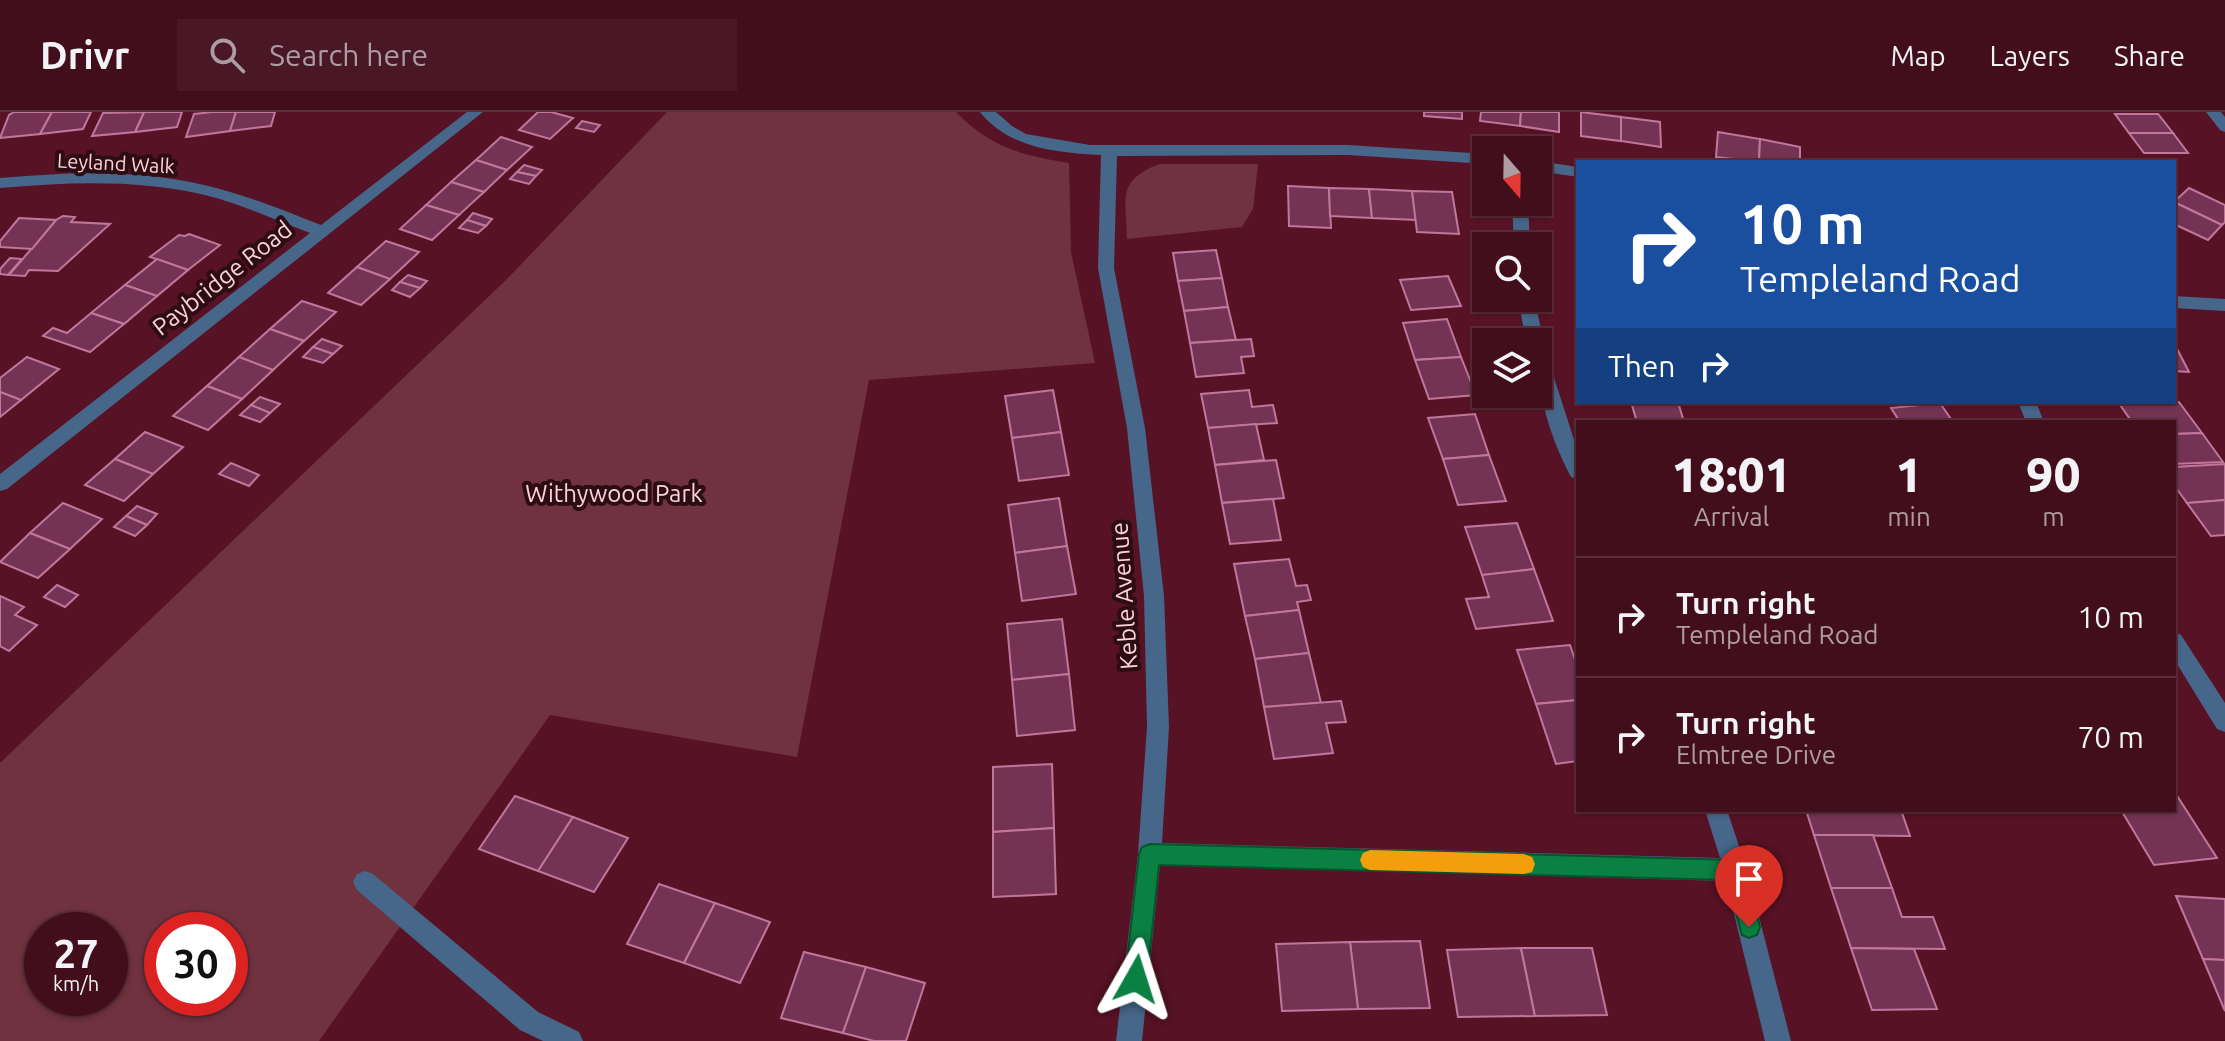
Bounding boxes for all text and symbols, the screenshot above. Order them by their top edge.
search box [177,19,737,91]
icon: search [205,33,249,77]
text: Drivr [40,34,129,76]
text: Search here [269,38,428,72]
text: Map [1890,40,1946,71]
text: Layers [1990,40,2070,71]
text: Share [2114,40,2185,71]
north arrow [1472,136,1552,216]
map controls [1472,136,1552,408]
street label: Leyland Walk [57,148,175,178]
icon: right [1608,192,1712,296]
text: 10 m [1740,192,1865,255]
street label: Paybridge Road [147,215,297,341]
button: search [1472,232,1552,312]
text: Templeland Road [1740,258,2020,299]
button: layers [1472,328,1552,408]
icon: right [1692,344,1736,388]
text: Then [1608,349,1676,383]
text: 18:01 [1672,447,1792,501]
text: 1 [1895,447,1923,501]
text: 90 [2026,447,2080,501]
park label: Withywood Park [525,480,703,507]
text: Arrival [1694,502,1769,531]
text: min [1887,502,1931,531]
text: m [2042,502,2065,531]
street label: Keble Avenue [1105,521,1143,671]
text: Turn right [1676,586,1816,620]
icon: right [1608,595,1652,639]
text: 10 m [2077,600,2144,634]
text: Templeland Road [1676,620,1879,649]
text: Turn right [1676,706,1816,740]
icon: right [1608,715,1652,759]
text: 70 m [2077,720,2144,754]
text: Elmtree Drive [1676,740,1836,769]
pin [1715,845,1783,927]
icon: arrive [1727,857,1771,901]
speed limit sign: 30 [144,912,248,1016]
text: 27 [53,931,99,976]
position arrow [1094,937,1178,1021]
text: km/h [53,972,99,995]

